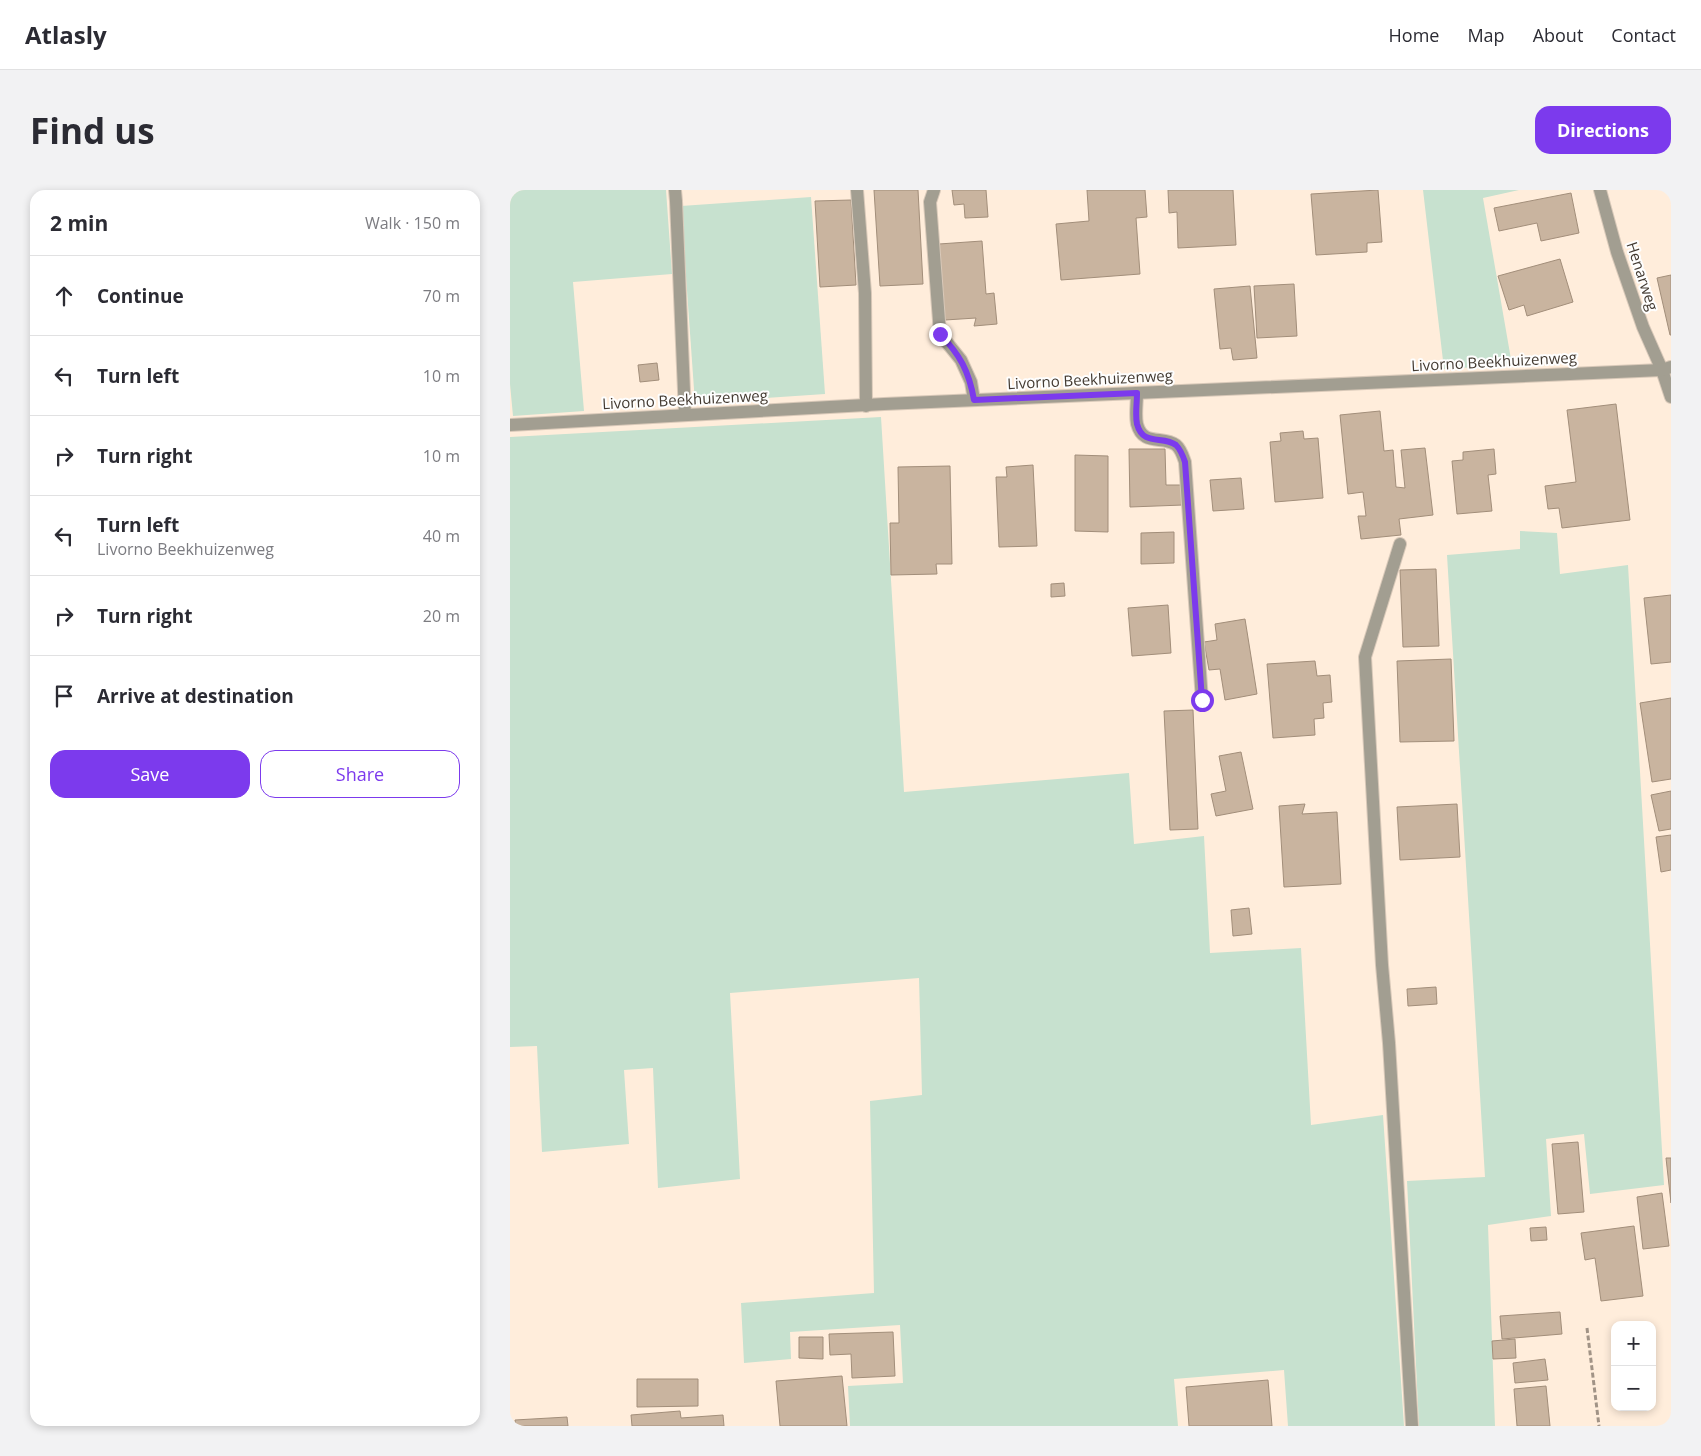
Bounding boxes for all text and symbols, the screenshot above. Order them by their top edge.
text: Atlasly [25,18,107,51]
text: Home [1389,23,1439,47]
text: Map [1467,23,1505,47]
text: About [1533,23,1583,47]
text: Contact [1611,23,1676,47]
button: Directions [1535,106,1671,154]
text: Find us [30,107,155,154]
text: 2 min [50,209,108,237]
text: Walk · 150 m [365,212,460,234]
street label: Henarweg [1622,239,1664,313]
icon: ahead [50,282,78,310]
text: Continue [97,283,184,309]
text: 70 m [423,285,460,307]
route end [929,323,952,346]
street label: Livorno Beekhuizenweg [1411,347,1577,375]
icon: left [50,362,78,390]
text: Turn left [97,363,179,389]
text: 10 m [423,365,460,387]
street label: Livorno Beekhuizenweg [1007,365,1173,393]
street label: Livorno Beekhuizenweg [602,385,768,413]
icon: right [50,442,78,470]
text: Turn right [97,443,192,469]
text: 10 m [423,445,460,467]
text: Turn left [97,512,179,538]
icon: left [50,522,78,550]
text: 40 m [423,525,460,547]
text: Livorno Beekhuizenweg [97,538,274,560]
icon: right [50,602,78,630]
text: Turn right [97,603,192,629]
text: 20 m [423,605,460,627]
icon: arrive [50,682,78,710]
text: Arrive at destination [97,683,294,709]
route start [1191,689,1214,712]
button: Save [50,750,250,798]
button: Share [260,750,460,798]
map controls [1611,1321,1656,1411]
button: + [1611,1321,1656,1366]
button: − [1611,1366,1656,1411]

